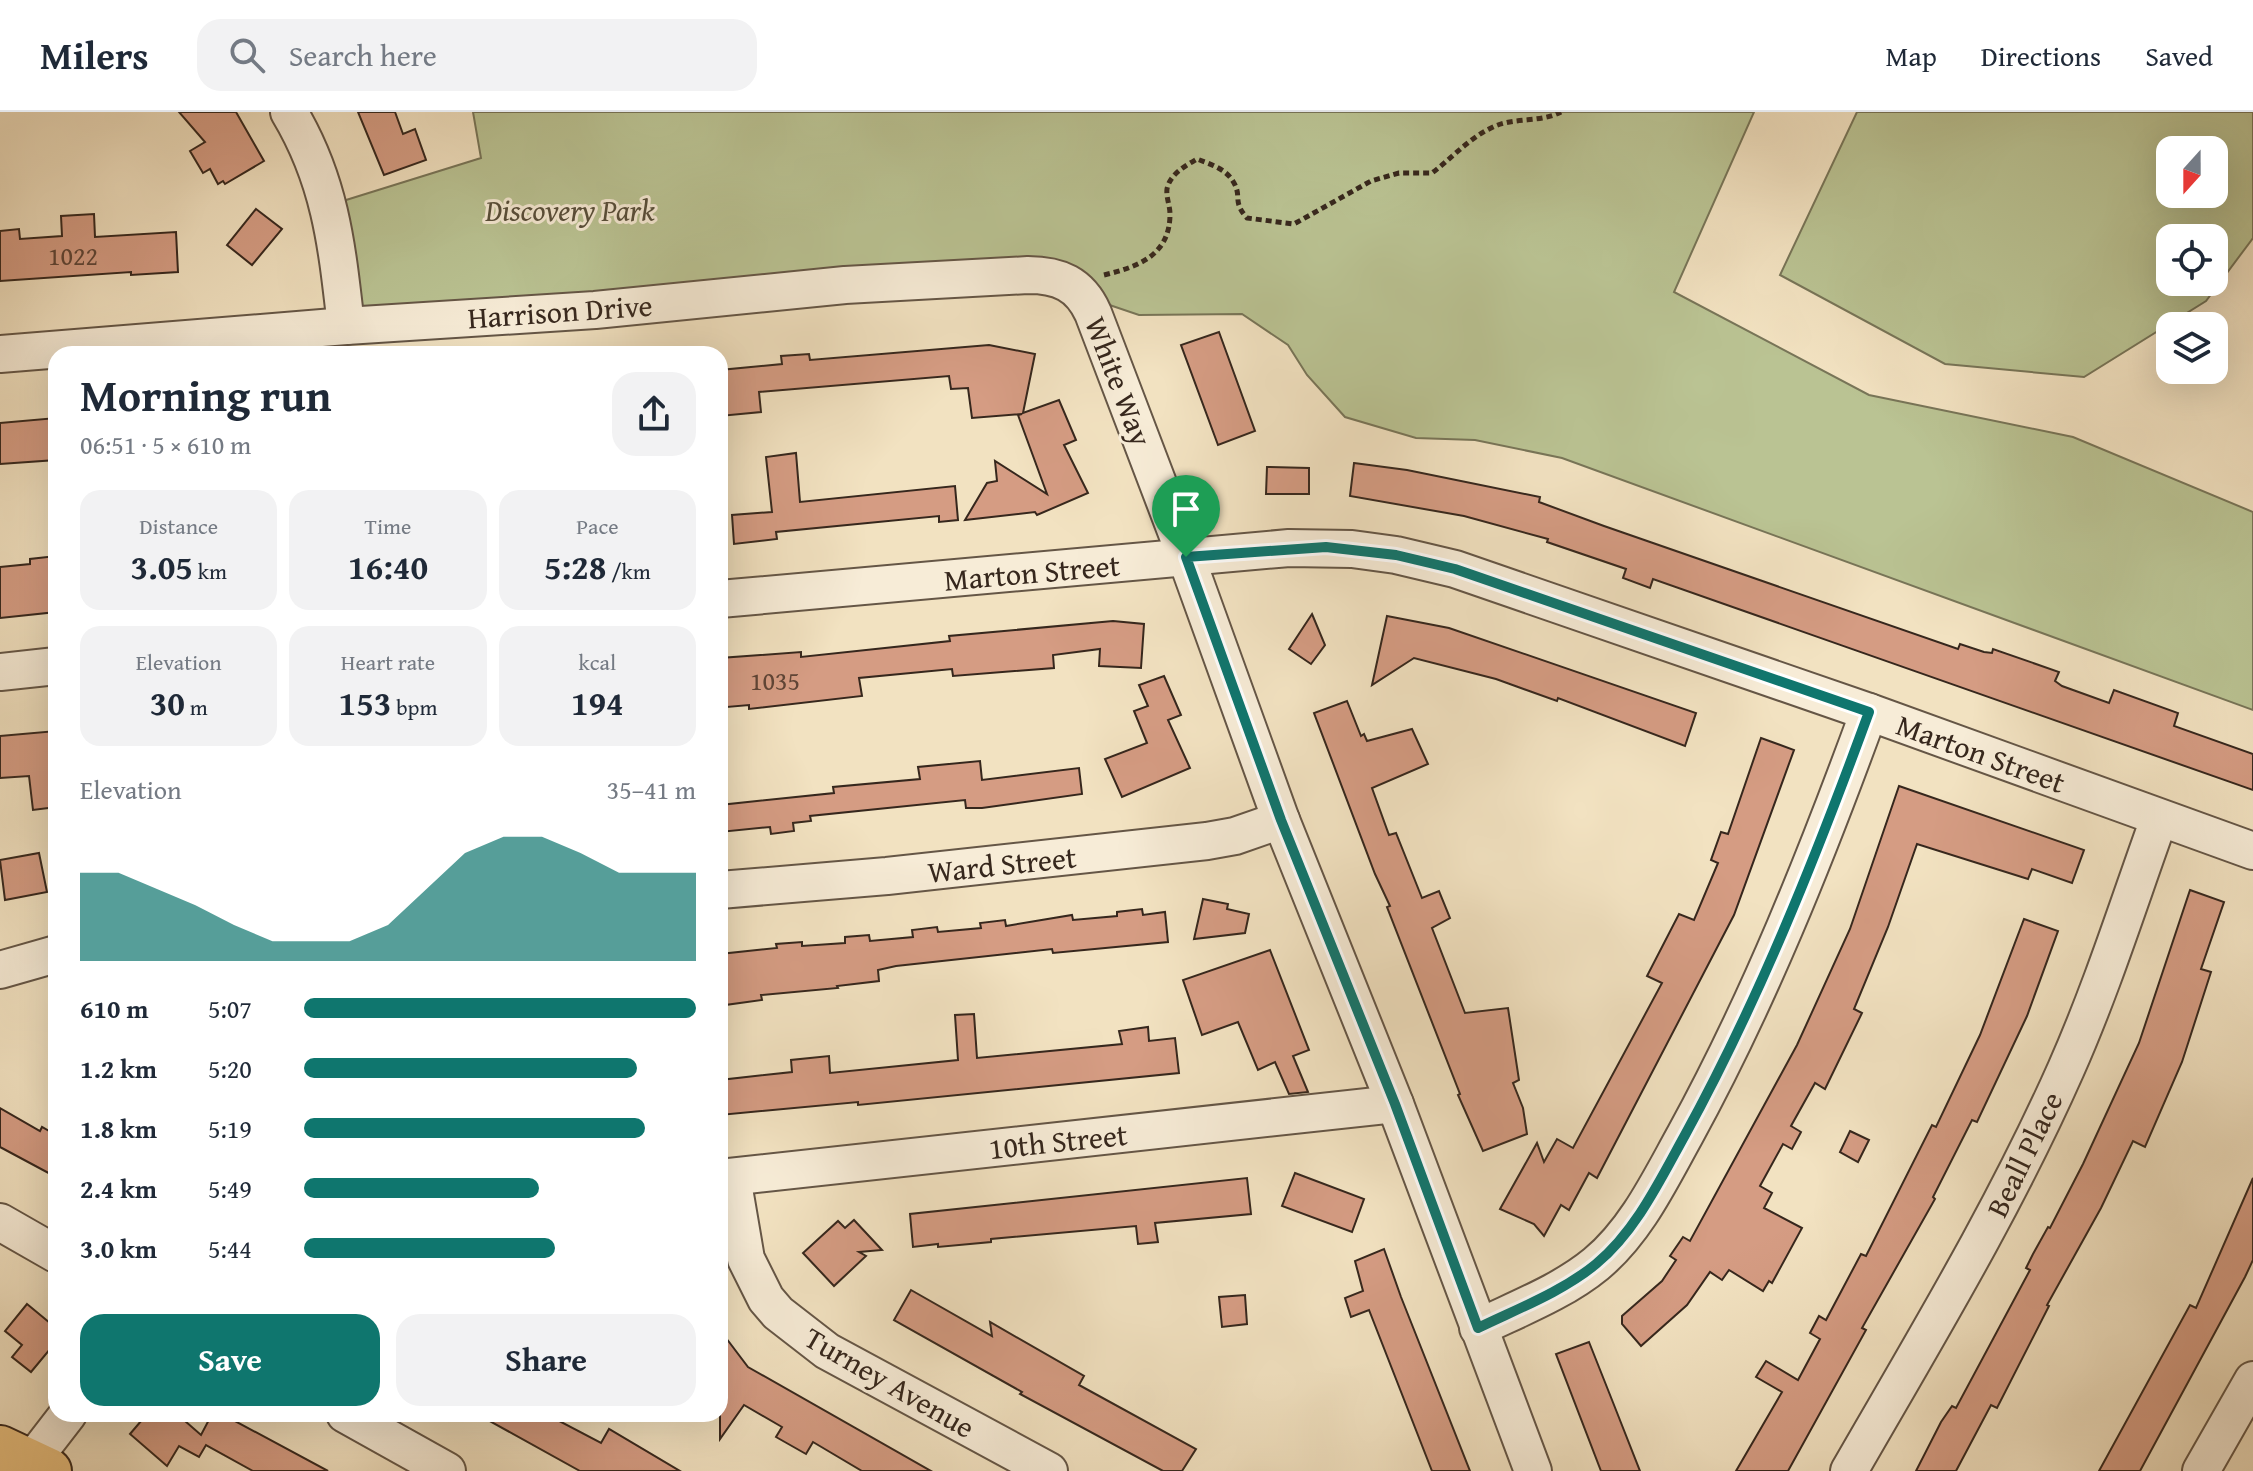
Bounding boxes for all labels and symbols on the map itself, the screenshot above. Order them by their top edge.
north arrow [2156,136,2228,208]
park label: Discovery Park [484,188,655,232]
house number: 1022 [48,236,98,275]
street label: Harrison Drive [466,283,654,339]
street label: White Way [1074,310,1164,452]
pin [1152,475,1220,557]
street label: Marton Street [942,542,1122,602]
house number: 1035 [750,661,800,700]
street label: Marton Street [1891,702,2072,804]
street label: Ward Street [926,834,1079,894]
street label: Beall Place [1975,1084,2073,1224]
street label: 10th Street [987,1112,1130,1170]
street label: Turney Avenue [797,1315,983,1449]

